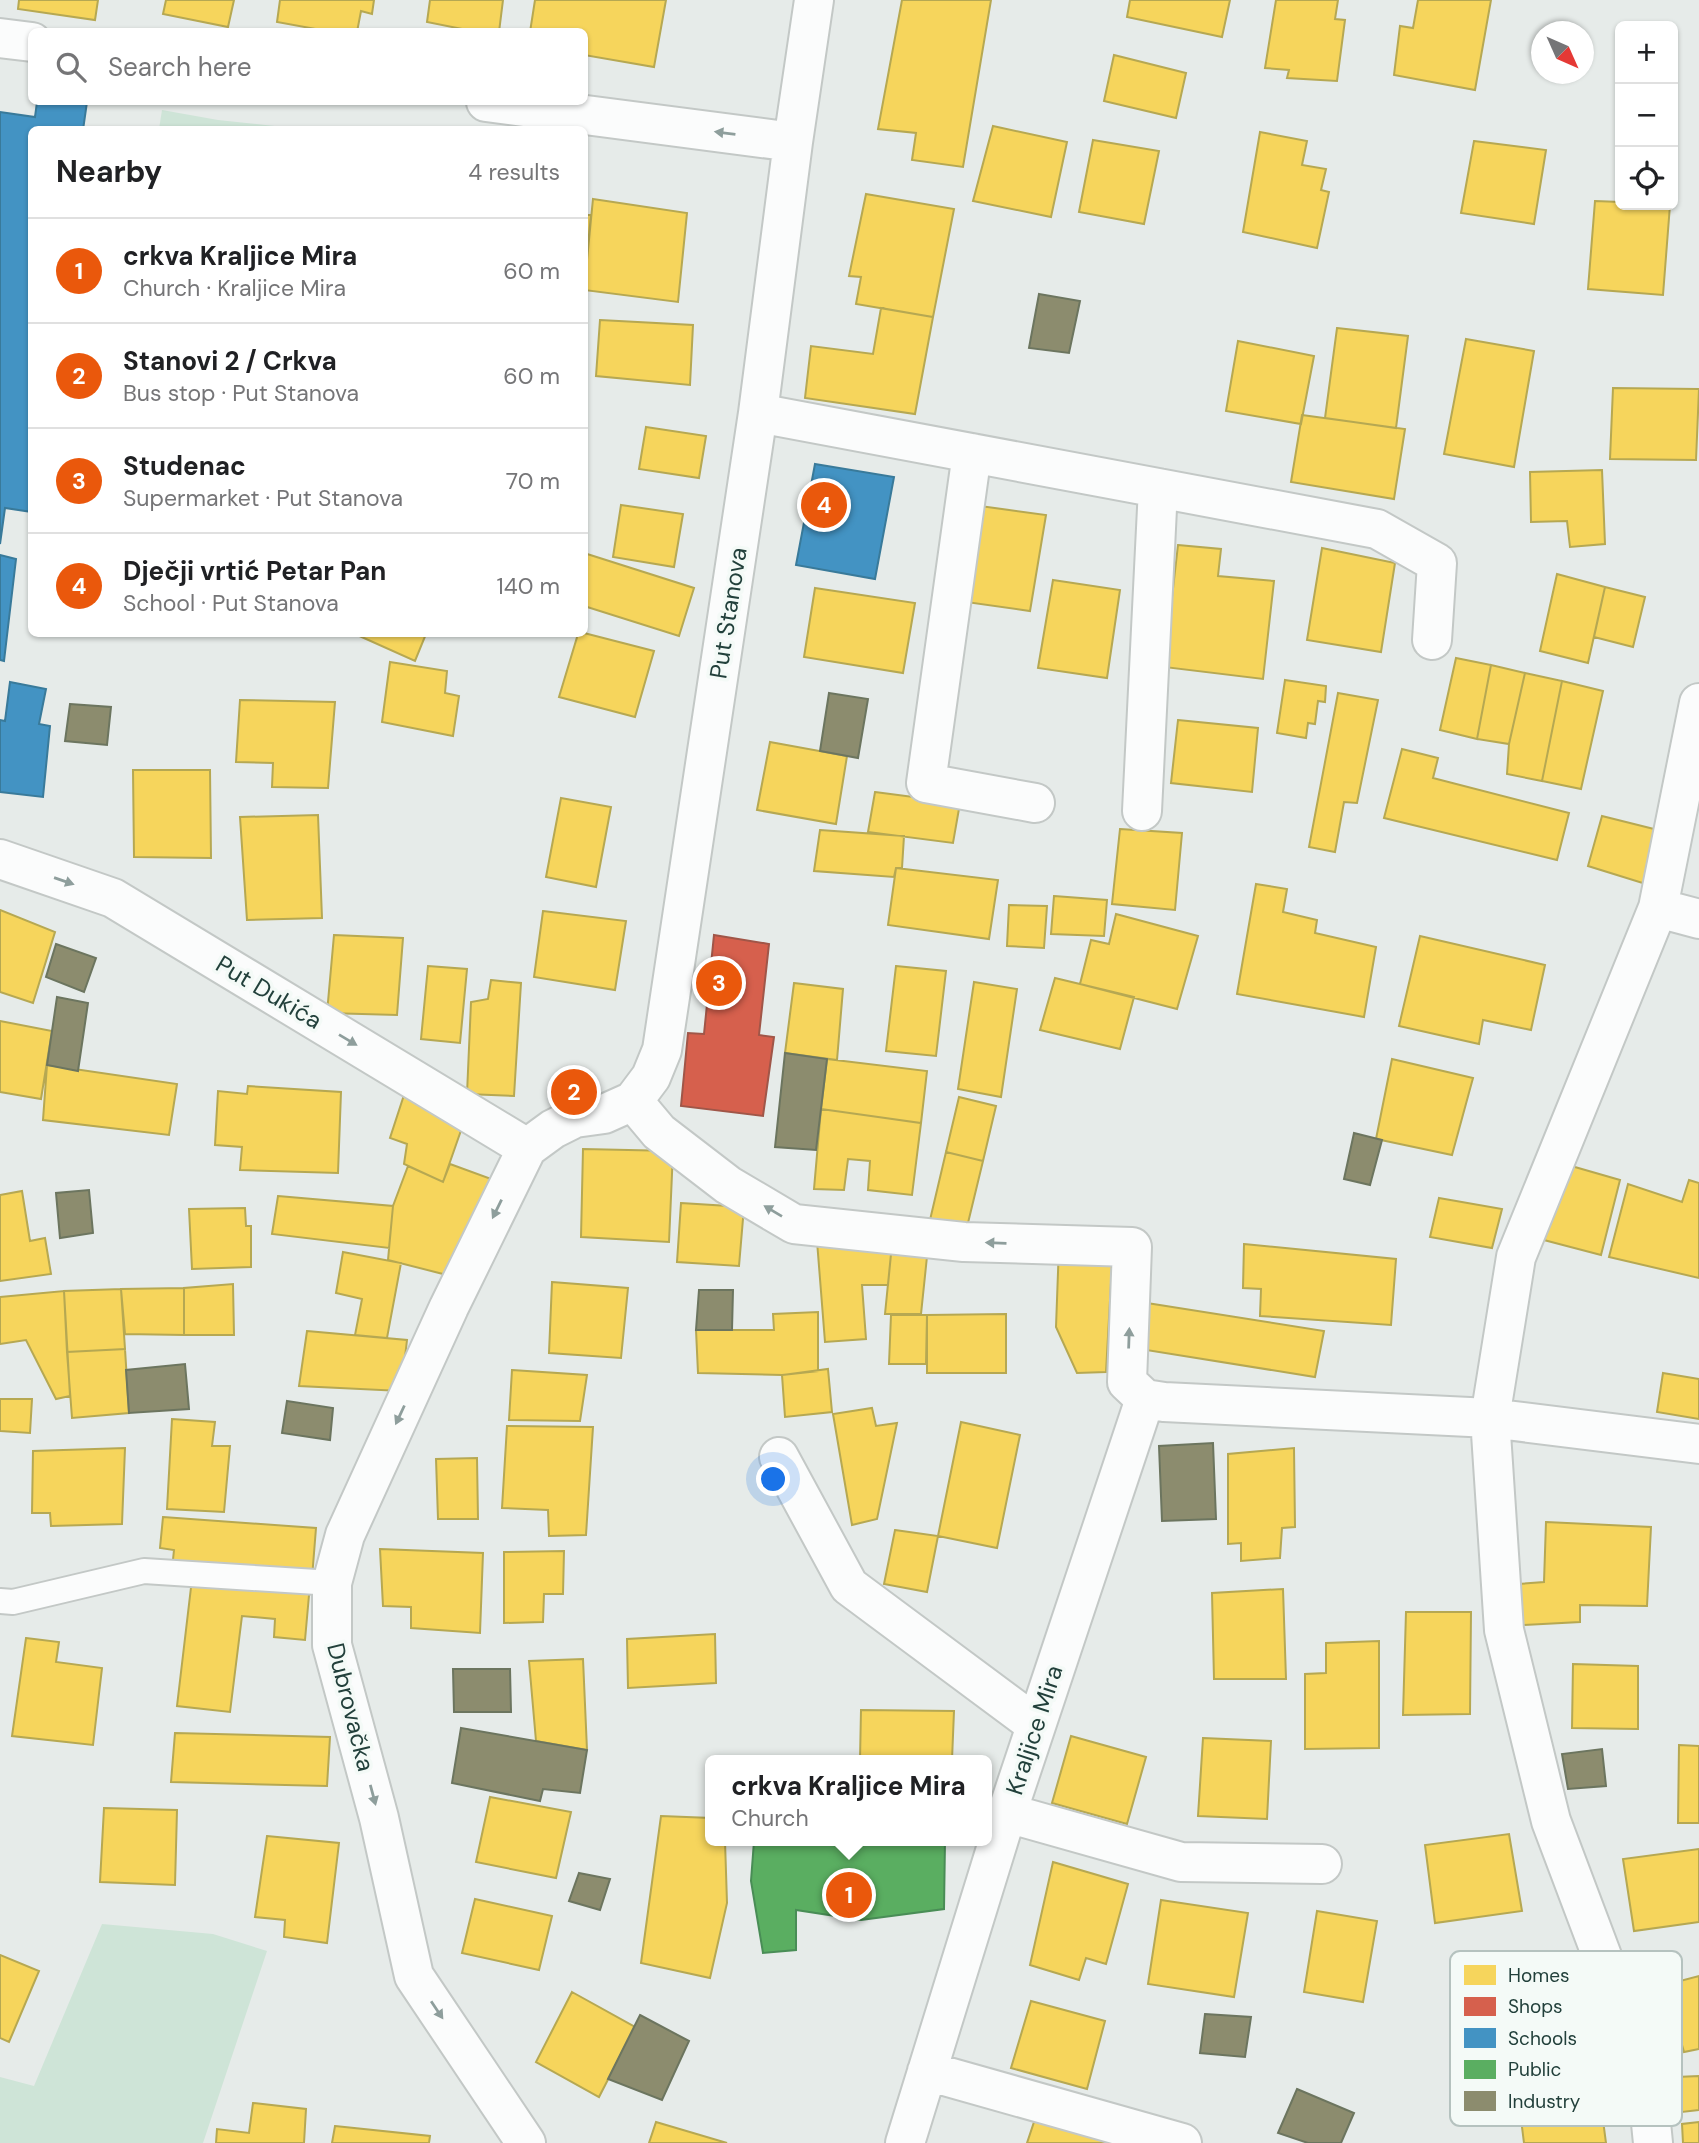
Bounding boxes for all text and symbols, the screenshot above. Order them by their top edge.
north arrow [1531,21,1594,84]
map controls [1615,21,1678,210]
button: + [1615,21,1678,84]
search box [28,28,588,105]
icon: search [52,48,90,86]
text: Search here [108,50,251,84]
button: − [1615,84,1678,147]
one-way arrow [714,127,736,138]
button: locate [1615,147,1678,210]
text: Nearby [56,152,162,191]
text: 4 results [468,157,560,187]
text: crkva Kraljice Mira [123,239,357,273]
text: 1 [75,256,83,286]
text: 60 m [503,256,560,286]
text: Church · Kraljice Mira [123,273,346,303]
text: Stanovi 2 / Crkva [123,344,337,378]
text: 2 [72,361,86,391]
text: 60 m [503,361,560,391]
text: Bus stop · Put Stanova [123,378,359,408]
text: Studenac [123,449,246,483]
text: 3 [72,466,86,496]
text: 70 m [506,466,560,496]
pin: 4 [801,479,847,531]
text: Supermarket · Put Stanova [123,483,403,513]
street label: Put Stanova [702,545,754,681]
text: Dječji vrtić Petar Pan [123,554,386,588]
text: 4 [72,571,86,601]
text: 140 m [497,571,560,601]
text: School · Put Stanova [123,588,339,618]
one-way arrow [54,876,75,887]
street label: Put Dukića [210,948,328,1036]
pin: 3 [696,957,742,1009]
one-way arrow [338,1033,357,1046]
pin: 2 [551,1066,597,1118]
one-way arrow [491,1199,503,1219]
one-way arrow [763,1205,782,1217]
one-way arrow [985,1237,1007,1249]
one-way arrow [1123,1327,1135,1349]
one-way arrow [394,1405,406,1425]
your location [756,1462,790,1496]
street label: Dubrovačka [320,1640,382,1774]
street label: Kraljice Mira [998,1661,1070,1799]
popup [705,1755,992,1846]
text: crkva Kraljice Mira [731,1769,966,1803]
one-way arrow [368,1784,379,1806]
text: Church [731,1803,809,1833]
pin: 1 [826,1869,872,1921]
legend [1450,1951,1682,2126]
text: Homes [1508,1963,1569,1988]
text: Shops [1508,1994,1563,2019]
one-way arrow [430,2001,443,2020]
text: Schools [1508,2026,1577,2051]
text: Public [1508,2057,1561,2082]
text: Industry [1508,2089,1581,2114]

